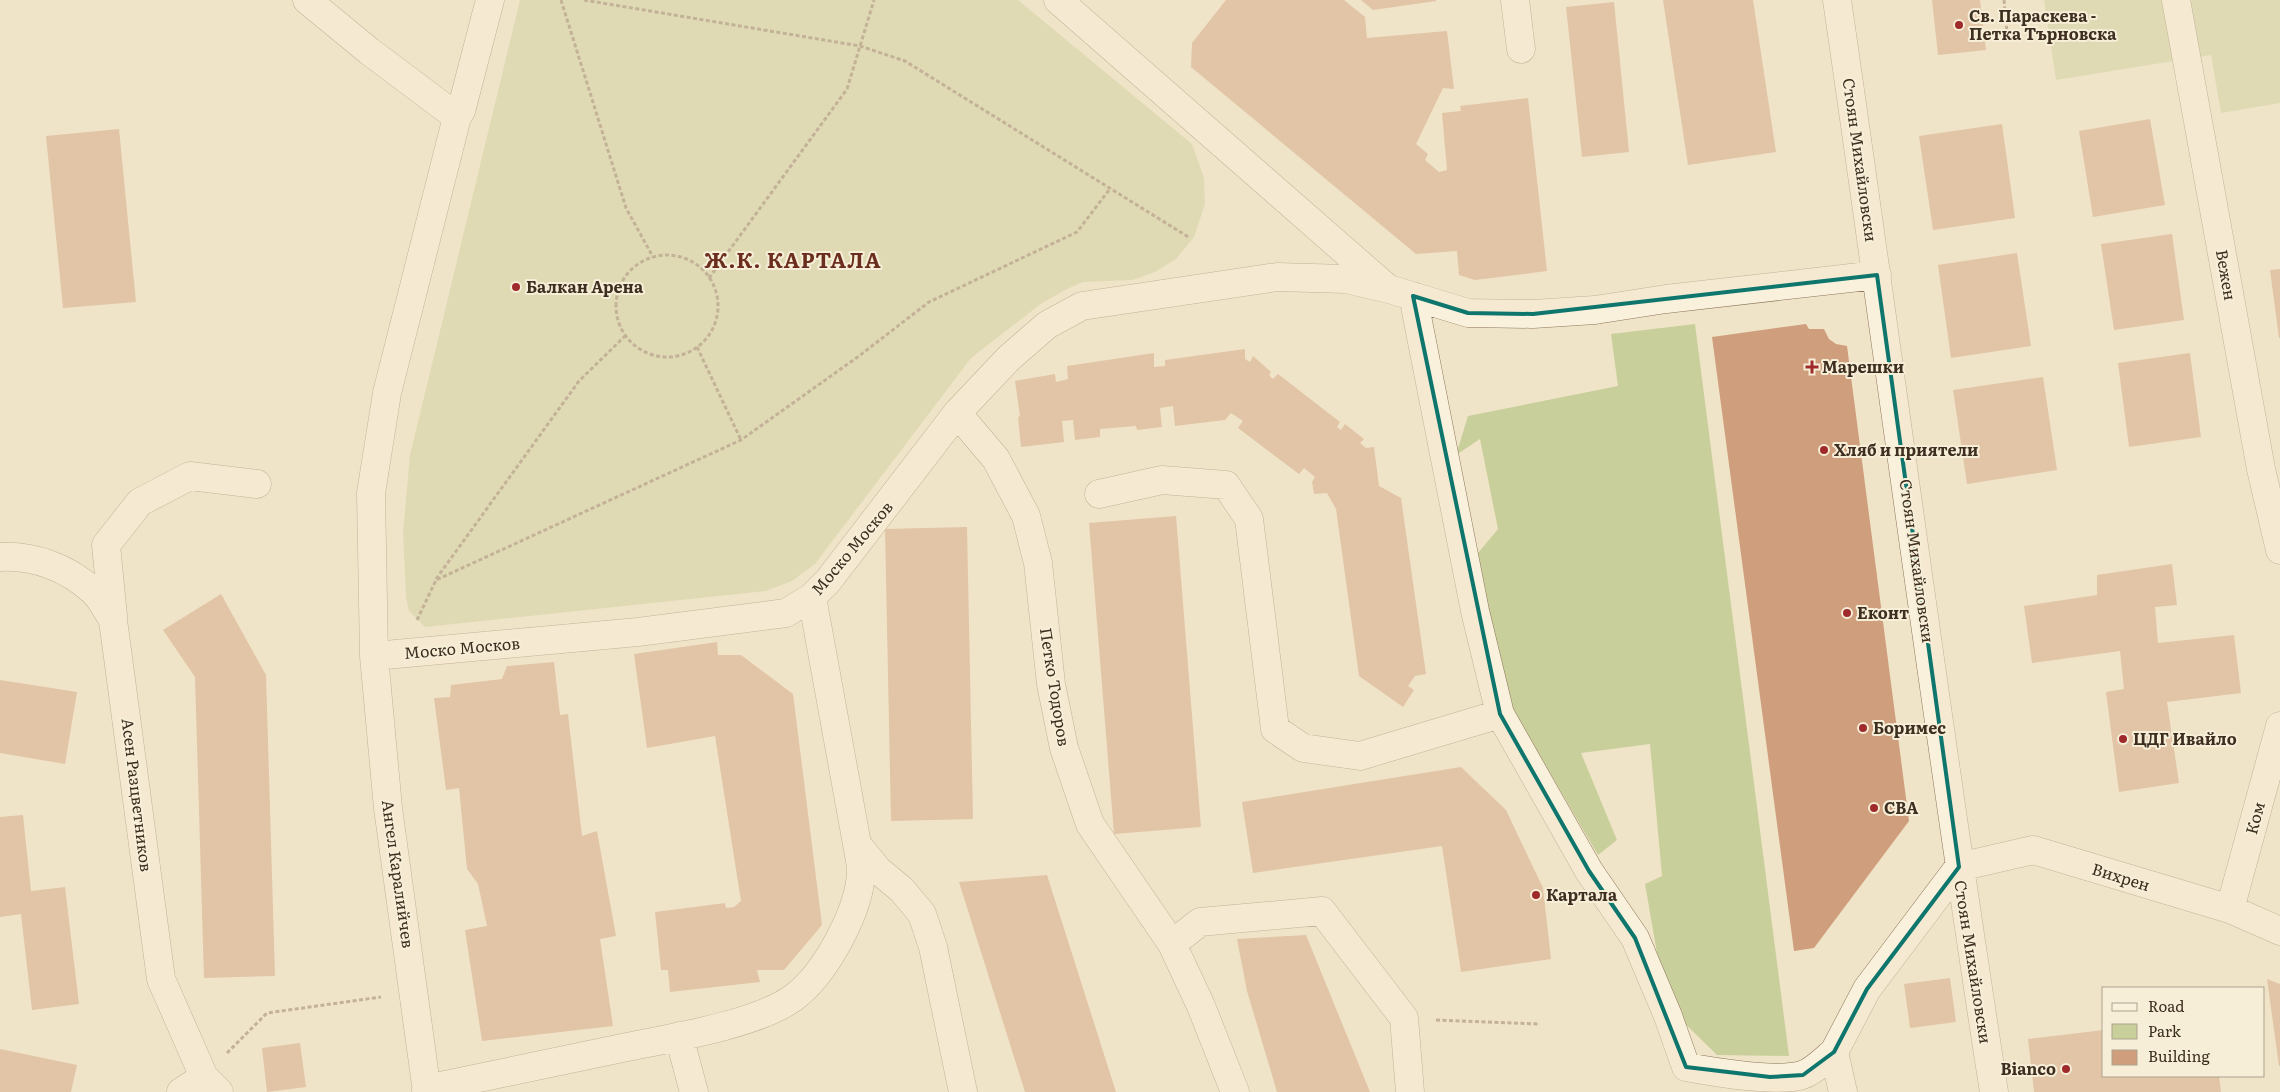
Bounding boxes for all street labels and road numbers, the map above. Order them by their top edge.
street label: Стоян Михайловски [1838,76,1884,243]
street label: Вежен [2211,247,2243,302]
street label: Стоян Михайловски [1895,477,1941,644]
street label: Моско Москов [805,495,898,600]
street label: Петко Тодоров [1035,626,1077,748]
street label: Моско Москов [403,630,521,664]
street label: Асен Разцветников [117,717,159,873]
street label: Ангел Каралийчев [377,798,421,950]
street label: Ком [2238,799,2270,837]
street label: Вихрен [2089,856,2153,896]
street label: Стоян Михайловски [1949,878,1999,1045]

